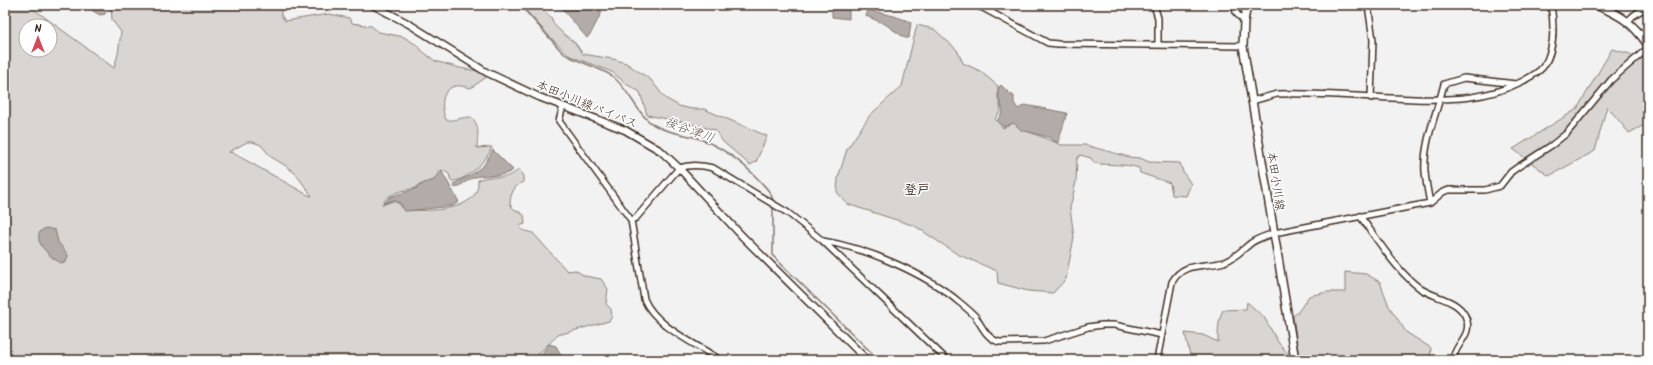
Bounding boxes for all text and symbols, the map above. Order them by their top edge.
north arrow [18,18,58,58]
text: N [35,20,42,38]
street label: 本田小川線バイパス [533,75,640,133]
water label: 後谷津川 [661,112,718,149]
street label: 本田小川線 [1261,150,1290,212]
district label: 登戸 [904,180,930,201]

